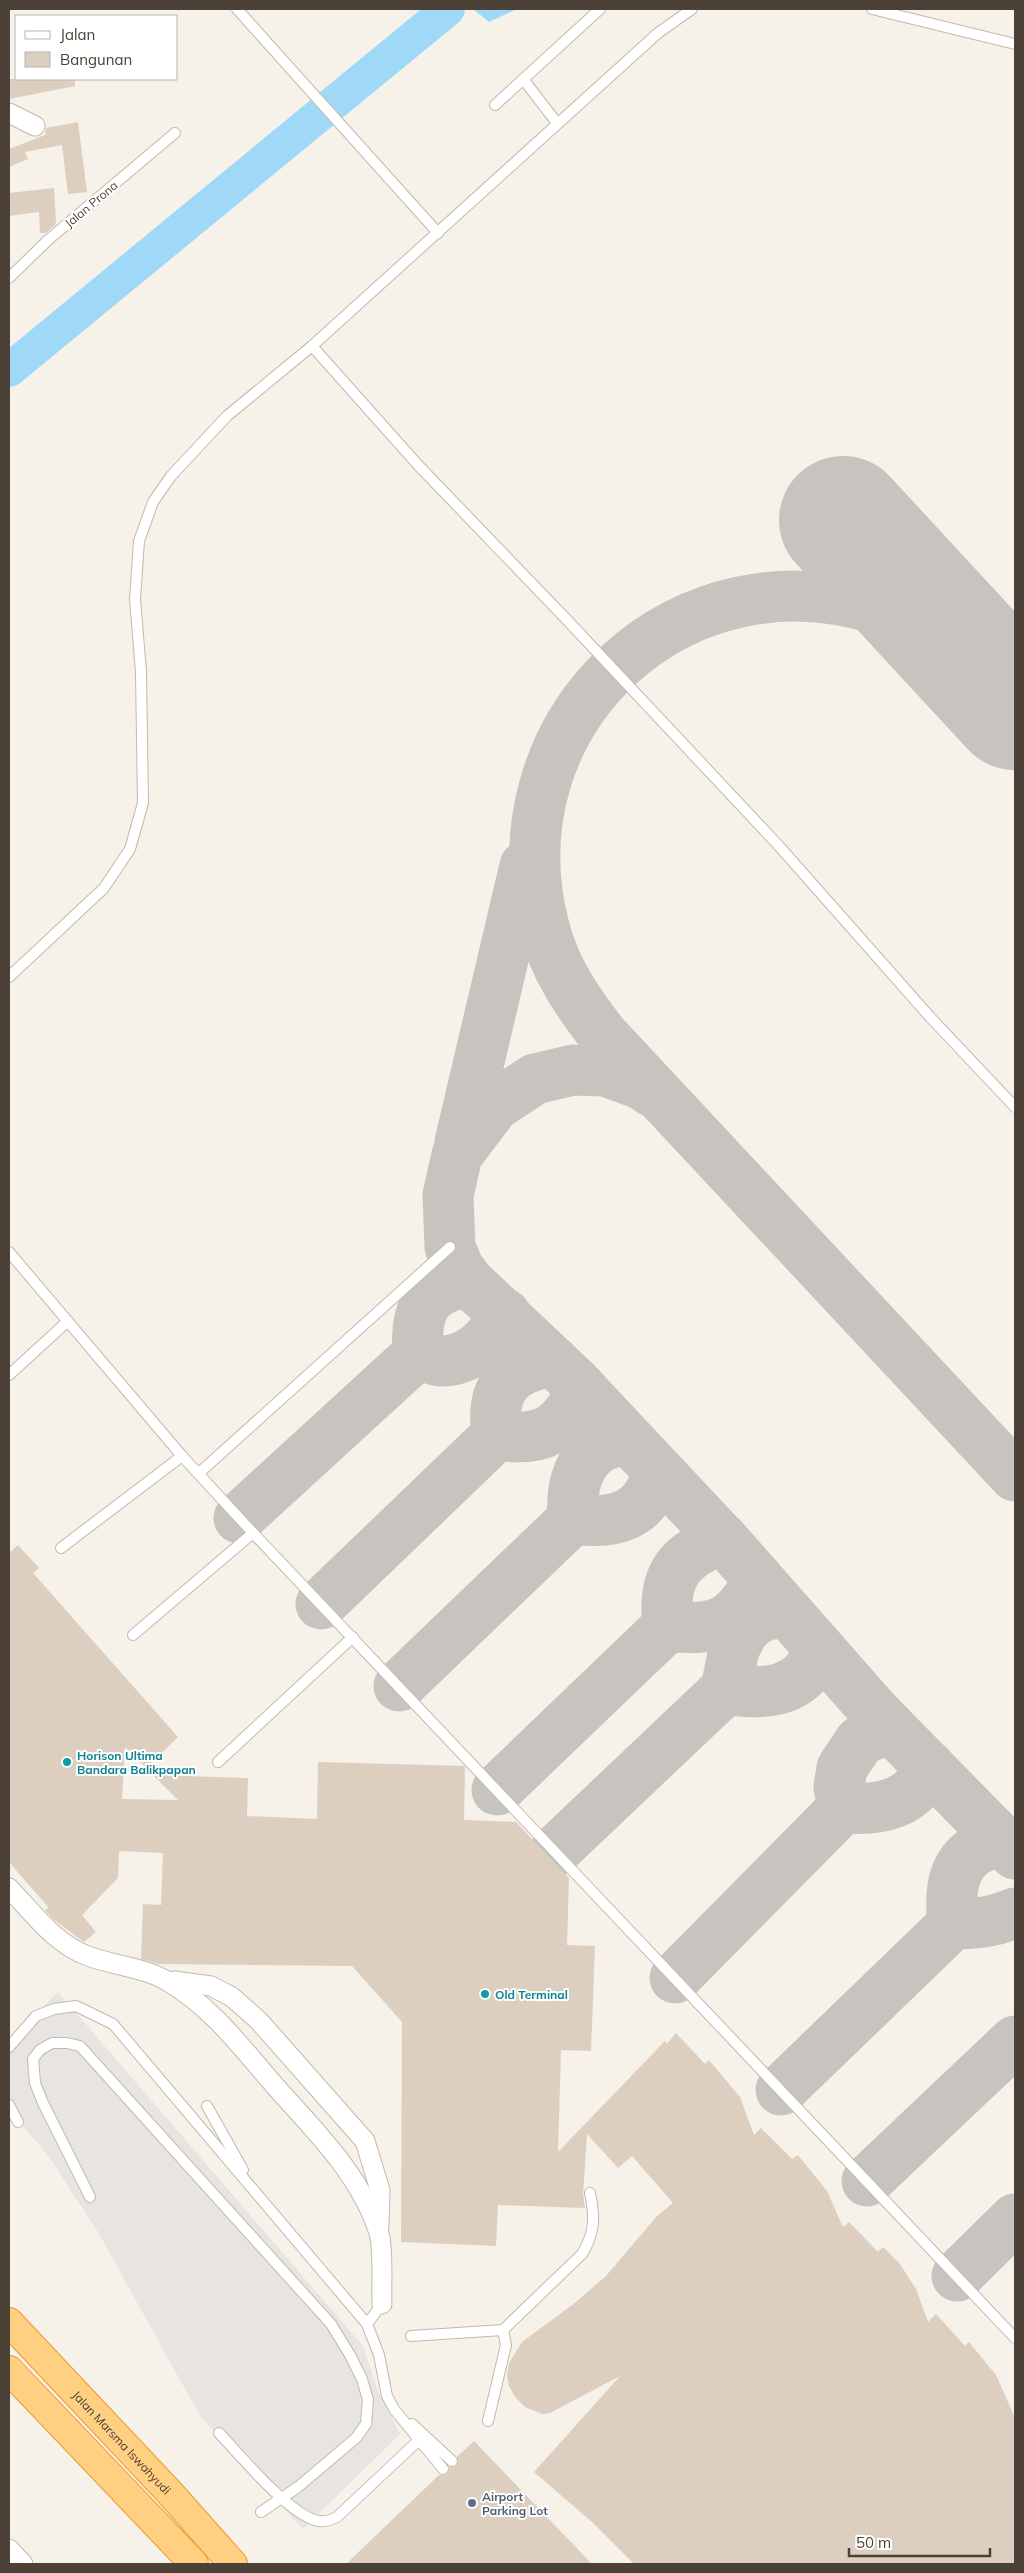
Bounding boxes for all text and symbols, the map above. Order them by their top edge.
legend [15,15,178,80]
text: Jalan [60,25,95,44]
text: Bangunan [60,50,132,69]
street label: Jalan Prona [61,178,121,230]
place label: Horison Ultima Bandara Balikpapan [77,1748,196,1777]
marker: Horison Ultima Bandara Balikpapan [61,1756,73,1768]
place label: Old Terminal [495,1987,568,2002]
marker: Old Terminal [479,1988,491,2000]
street label: Jalan Marsma Iswahyudi [70,2387,175,2497]
place label: Airport Parking Lot [482,2489,548,2518]
marker: Airport Parking Lot [466,2497,478,2509]
scale bar [849,2526,990,2558]
text: 50 m [856,2533,891,2552]

